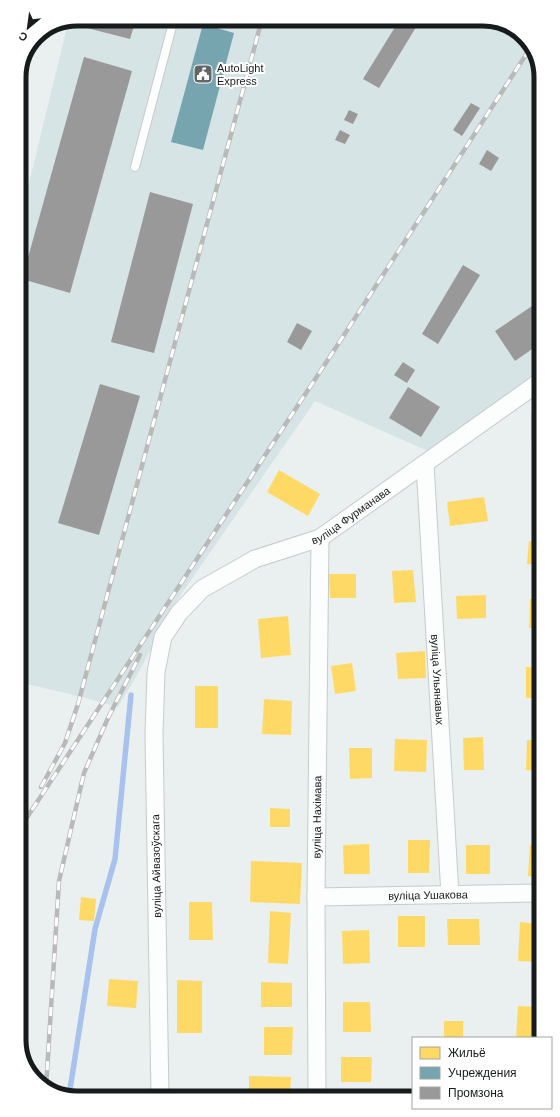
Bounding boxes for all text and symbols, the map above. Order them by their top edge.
north arrow [8,8,48,48]
text: С [17,30,30,44]
place label: AutoLight Express [217,62,263,87]
public building icon: AutoLight Express [192,63,214,85]
street label: вуліца Фурманава [310,484,393,546]
street label: вуліца Ульянавых [429,634,446,726]
street label: вуліца Нахімава [310,775,323,858]
street label: вуліца Айвазоўскага [149,813,163,918]
street label: вуліца Ушакова [388,888,469,902]
legend [412,1037,552,1109]
text: Жильё [448,1046,486,1060]
text: Учреждения [448,1066,517,1080]
text: Промзона [448,1086,504,1100]

